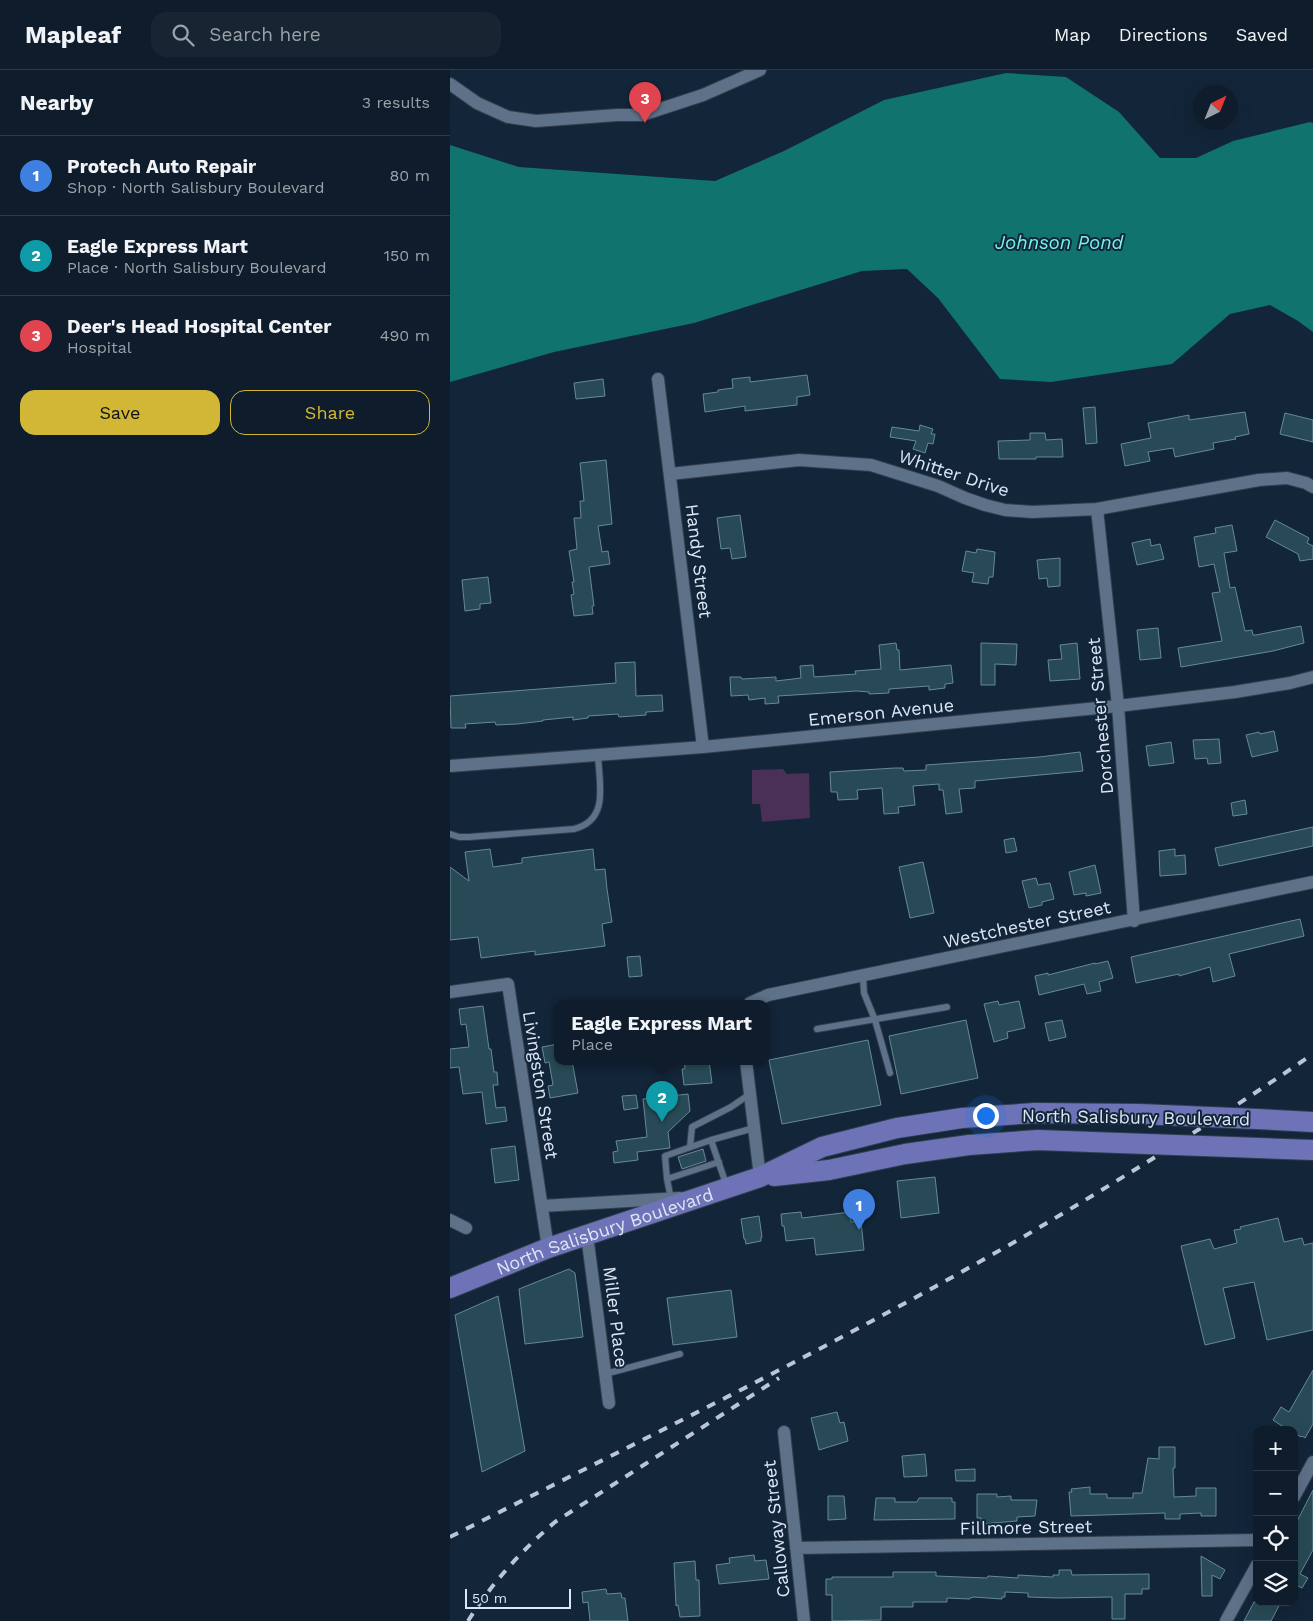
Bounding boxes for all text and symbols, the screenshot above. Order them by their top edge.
search box [151,12,501,57]
text: Mapleaf [25,21,121,49]
icon: search [169,21,197,49]
text: Search here [209,23,321,46]
text: Map [1054,24,1091,45]
text: Directions [1119,24,1208,45]
text: Saved [1236,24,1288,45]
pin: 3 [629,82,661,123]
north arrow [1193,85,1238,130]
text: Nearby [20,90,93,115]
text: 3 results [362,93,430,112]
text: Protech Auto Repair [67,155,256,178]
text: 1 [33,166,39,185]
text: 80 m [389,166,430,185]
text: Shop · North Salisbury Boulevard [67,178,324,197]
water label: Johnson Pond [995,231,1125,254]
text: Eagle Express Mart [67,235,248,258]
text: 2 [31,246,41,265]
text: 150 m [384,246,430,265]
text: Place · North Salisbury Boulevard [67,258,327,277]
text: Deer's Head Hospital Center [67,315,331,338]
text: 3 [31,326,41,345]
text: 490 m [380,326,430,345]
text: Hospital [67,338,132,357]
button: Save [20,390,220,435]
button: Share [230,390,430,435]
street label: Whitter Drive [896,445,1012,501]
street label: Handy Street [682,503,716,620]
street label: Dorchester Street [1083,636,1117,795]
street label: Emerson Avenue [807,694,955,730]
street label: Westchester Street [941,896,1113,952]
popup [554,1000,769,1065]
street label: Livingston Street [519,1009,563,1161]
text: Eagle Express Mart [571,1012,752,1035]
text: Place [571,1035,613,1054]
pin: 2 [646,1081,678,1122]
your location [973,1103,999,1129]
street label: North Salisbury Boulevard [1022,1105,1250,1129]
street label: North Salisbury Boulevard [493,1183,716,1279]
pin: 1 [843,1189,875,1230]
street label: Miller Place [599,1265,633,1369]
map controls [1253,1426,1298,1606]
button: + [1253,1426,1298,1471]
street label: Calloway Street [758,1459,794,1599]
button: − [1253,1471,1298,1516]
street label: Fillmore Street [960,1515,1093,1539]
button: locate [1253,1516,1298,1561]
button: layers [1253,1561,1298,1606]
scale bar [465,1586,571,1609]
text: 50 m [472,1590,507,1606]

